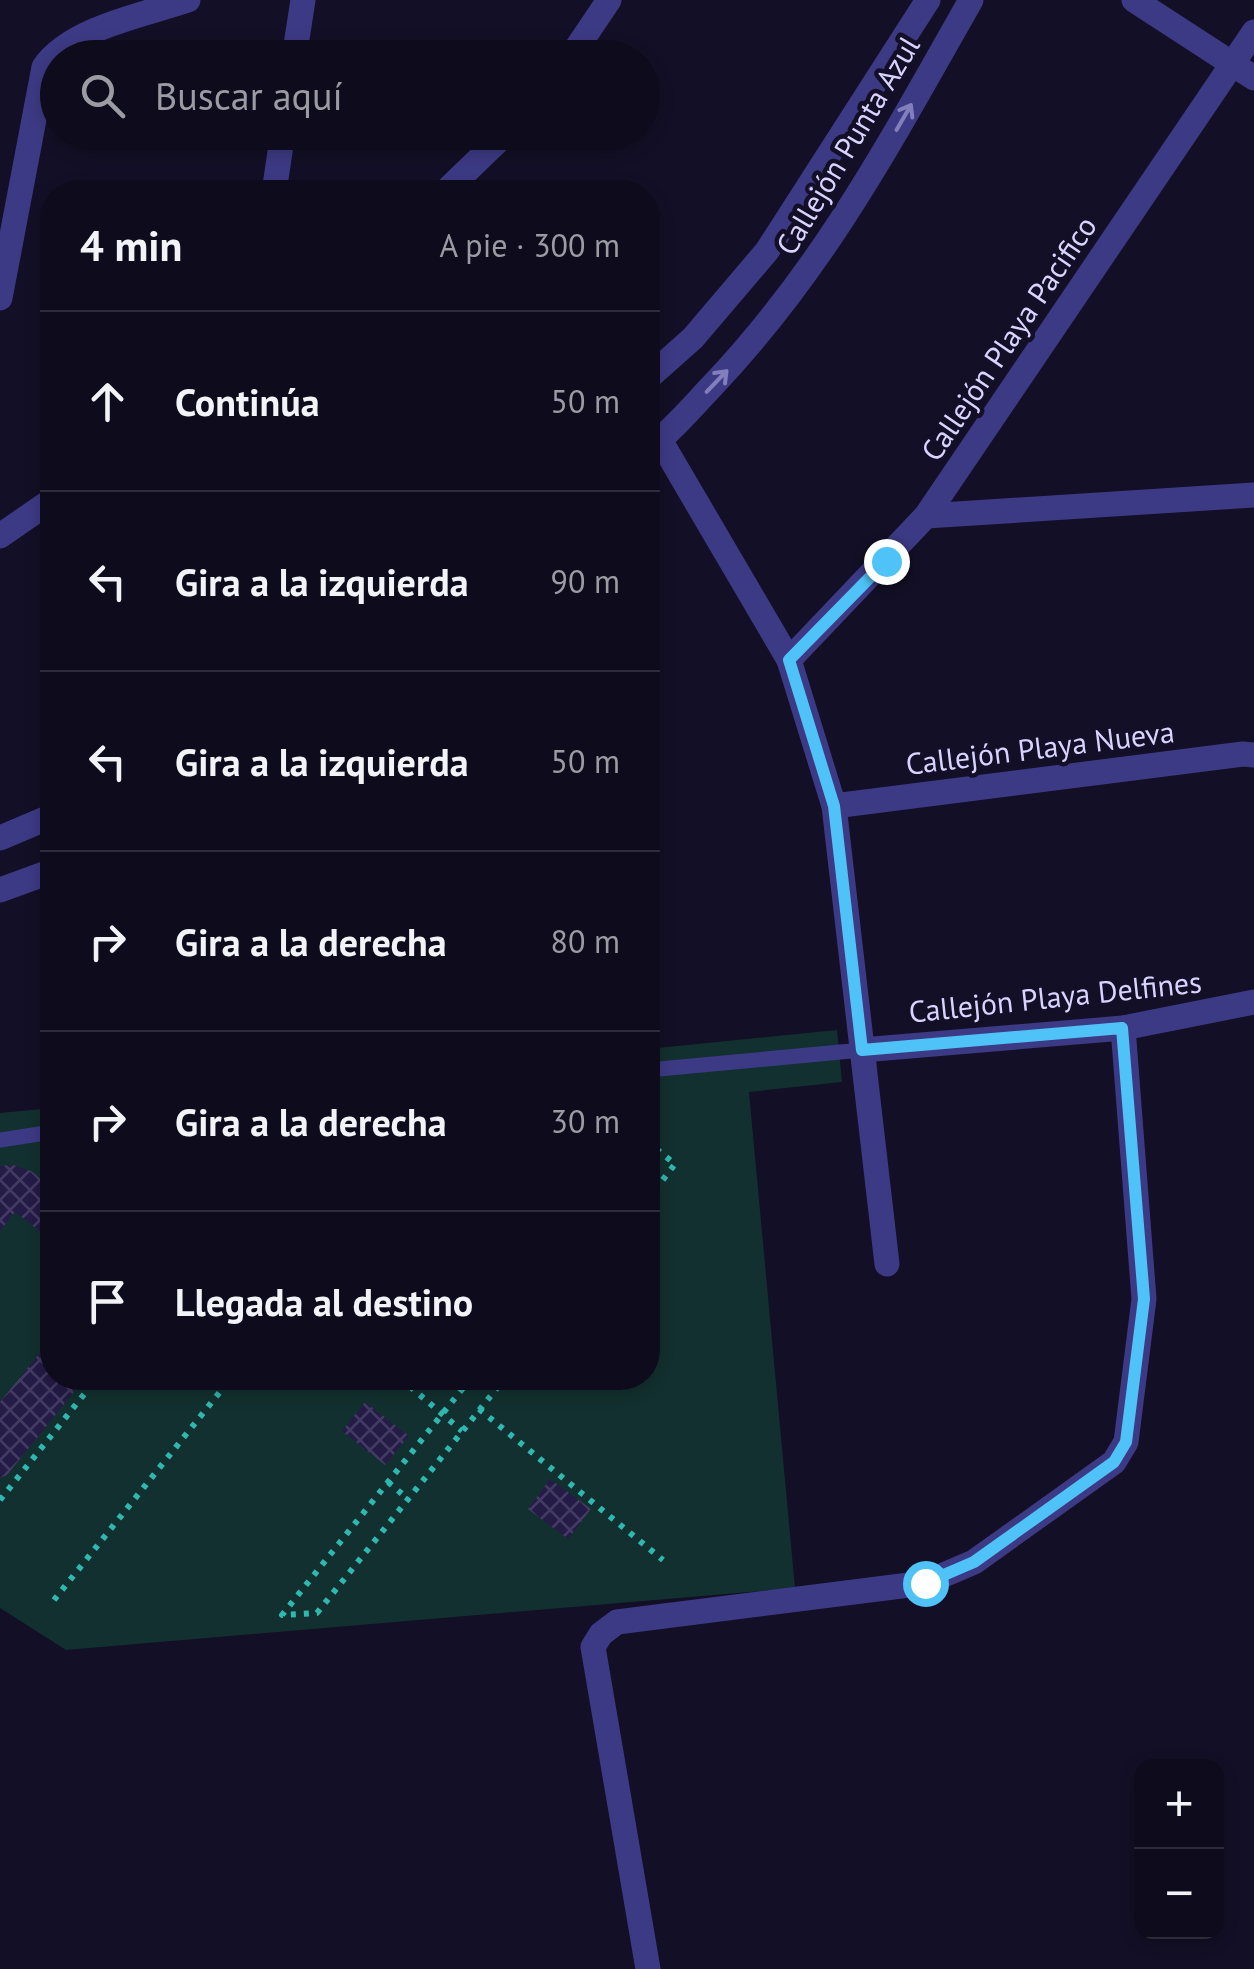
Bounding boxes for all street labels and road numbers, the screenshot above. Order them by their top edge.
street label: Callejón Punta Azul [766,28,928,262]
street label: Callejón Playa Pacifico [911,208,1105,468]
street label: Callejón Playa Nueva [903,711,1177,783]
street label: Callejón Playa Delfines [907,961,1203,1031]

